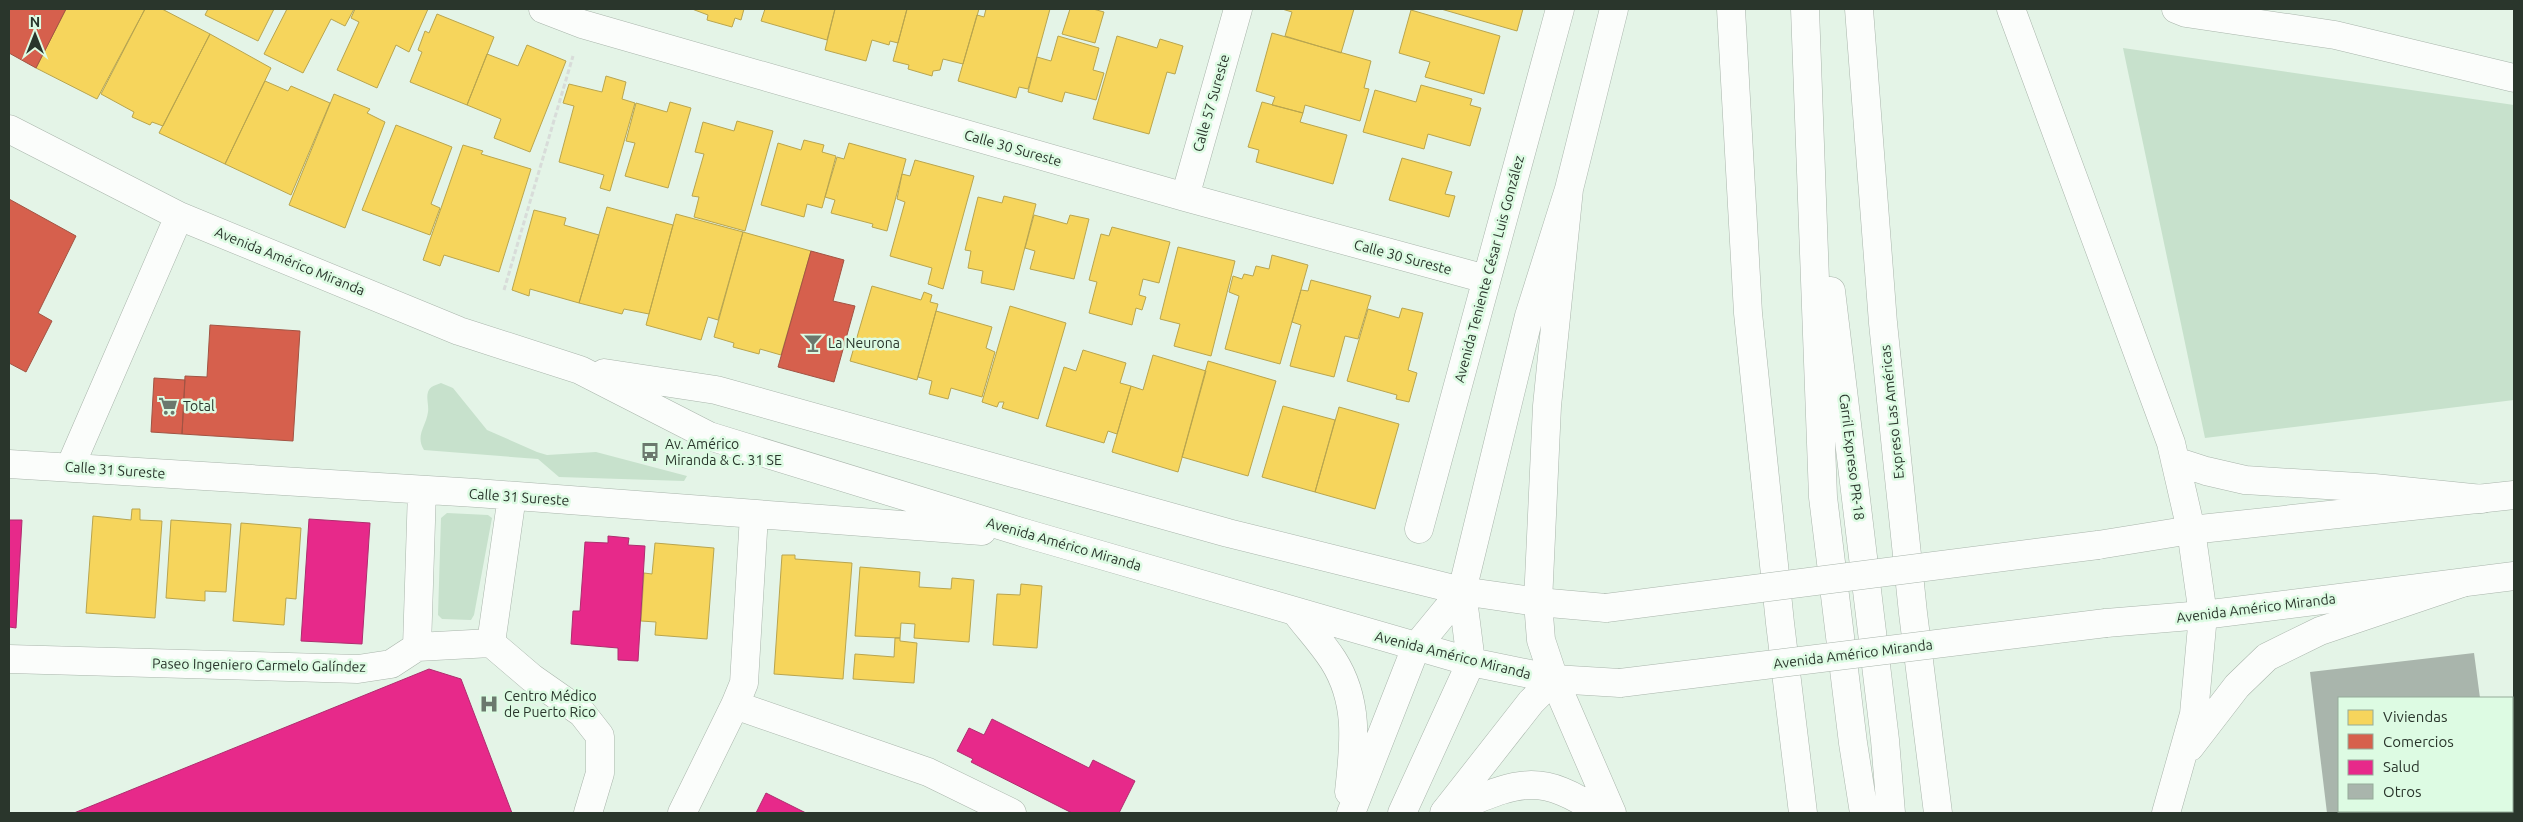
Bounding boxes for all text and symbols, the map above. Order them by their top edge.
north arrow [10,10,60,60]
text: N [30,14,40,30]
street label: Calle 57 Sureste [1189,52,1233,154]
street label: Calle 30 Sureste [962,126,1064,170]
street label: Avenida Teniente César Luis González [1451,154,1527,384]
street label: Avenida Américo Miranda [213,224,367,298]
street label: Calle 30 Sureste [1352,236,1454,278]
bar icon: La Neurona [802,332,824,354]
place label: La Neurona [828,335,900,351]
street label: Expreso Las Américas [1877,344,1907,480]
street label: Carril Expreso PR-18 [1836,393,1868,521]
supermarket icon: Total [157,395,179,417]
place label: Total [183,398,215,414]
place label: Av. Américo Miranda & C. 31 SE [665,436,782,468]
bus stop icon: Av. Américo Miranda & C. 31 SE [639,441,661,463]
street label: Calle 31 Sureste [64,459,166,481]
street label: Calle 31 Sureste [468,486,570,508]
street label: Avenida Américo Miranda [985,514,1143,574]
street label: Avenida Américo Miranda [2175,590,2337,626]
street label: Avenida Américo Miranda [1373,628,1533,682]
street label: Avenida Américo Miranda [1772,636,1934,672]
street label: Paseo Ingeniero Carmelo Galíndez [152,655,366,675]
place label: Centro Médico de Puerto Rico [504,688,597,720]
hospital icon: Centro Médico de Puerto Rico [478,693,500,715]
legend [2338,697,2513,812]
text: Viviendas [2383,708,2447,725]
text: Comercios [2383,733,2454,750]
text: Salud [2383,758,2420,775]
text: Otros [2383,783,2422,800]

